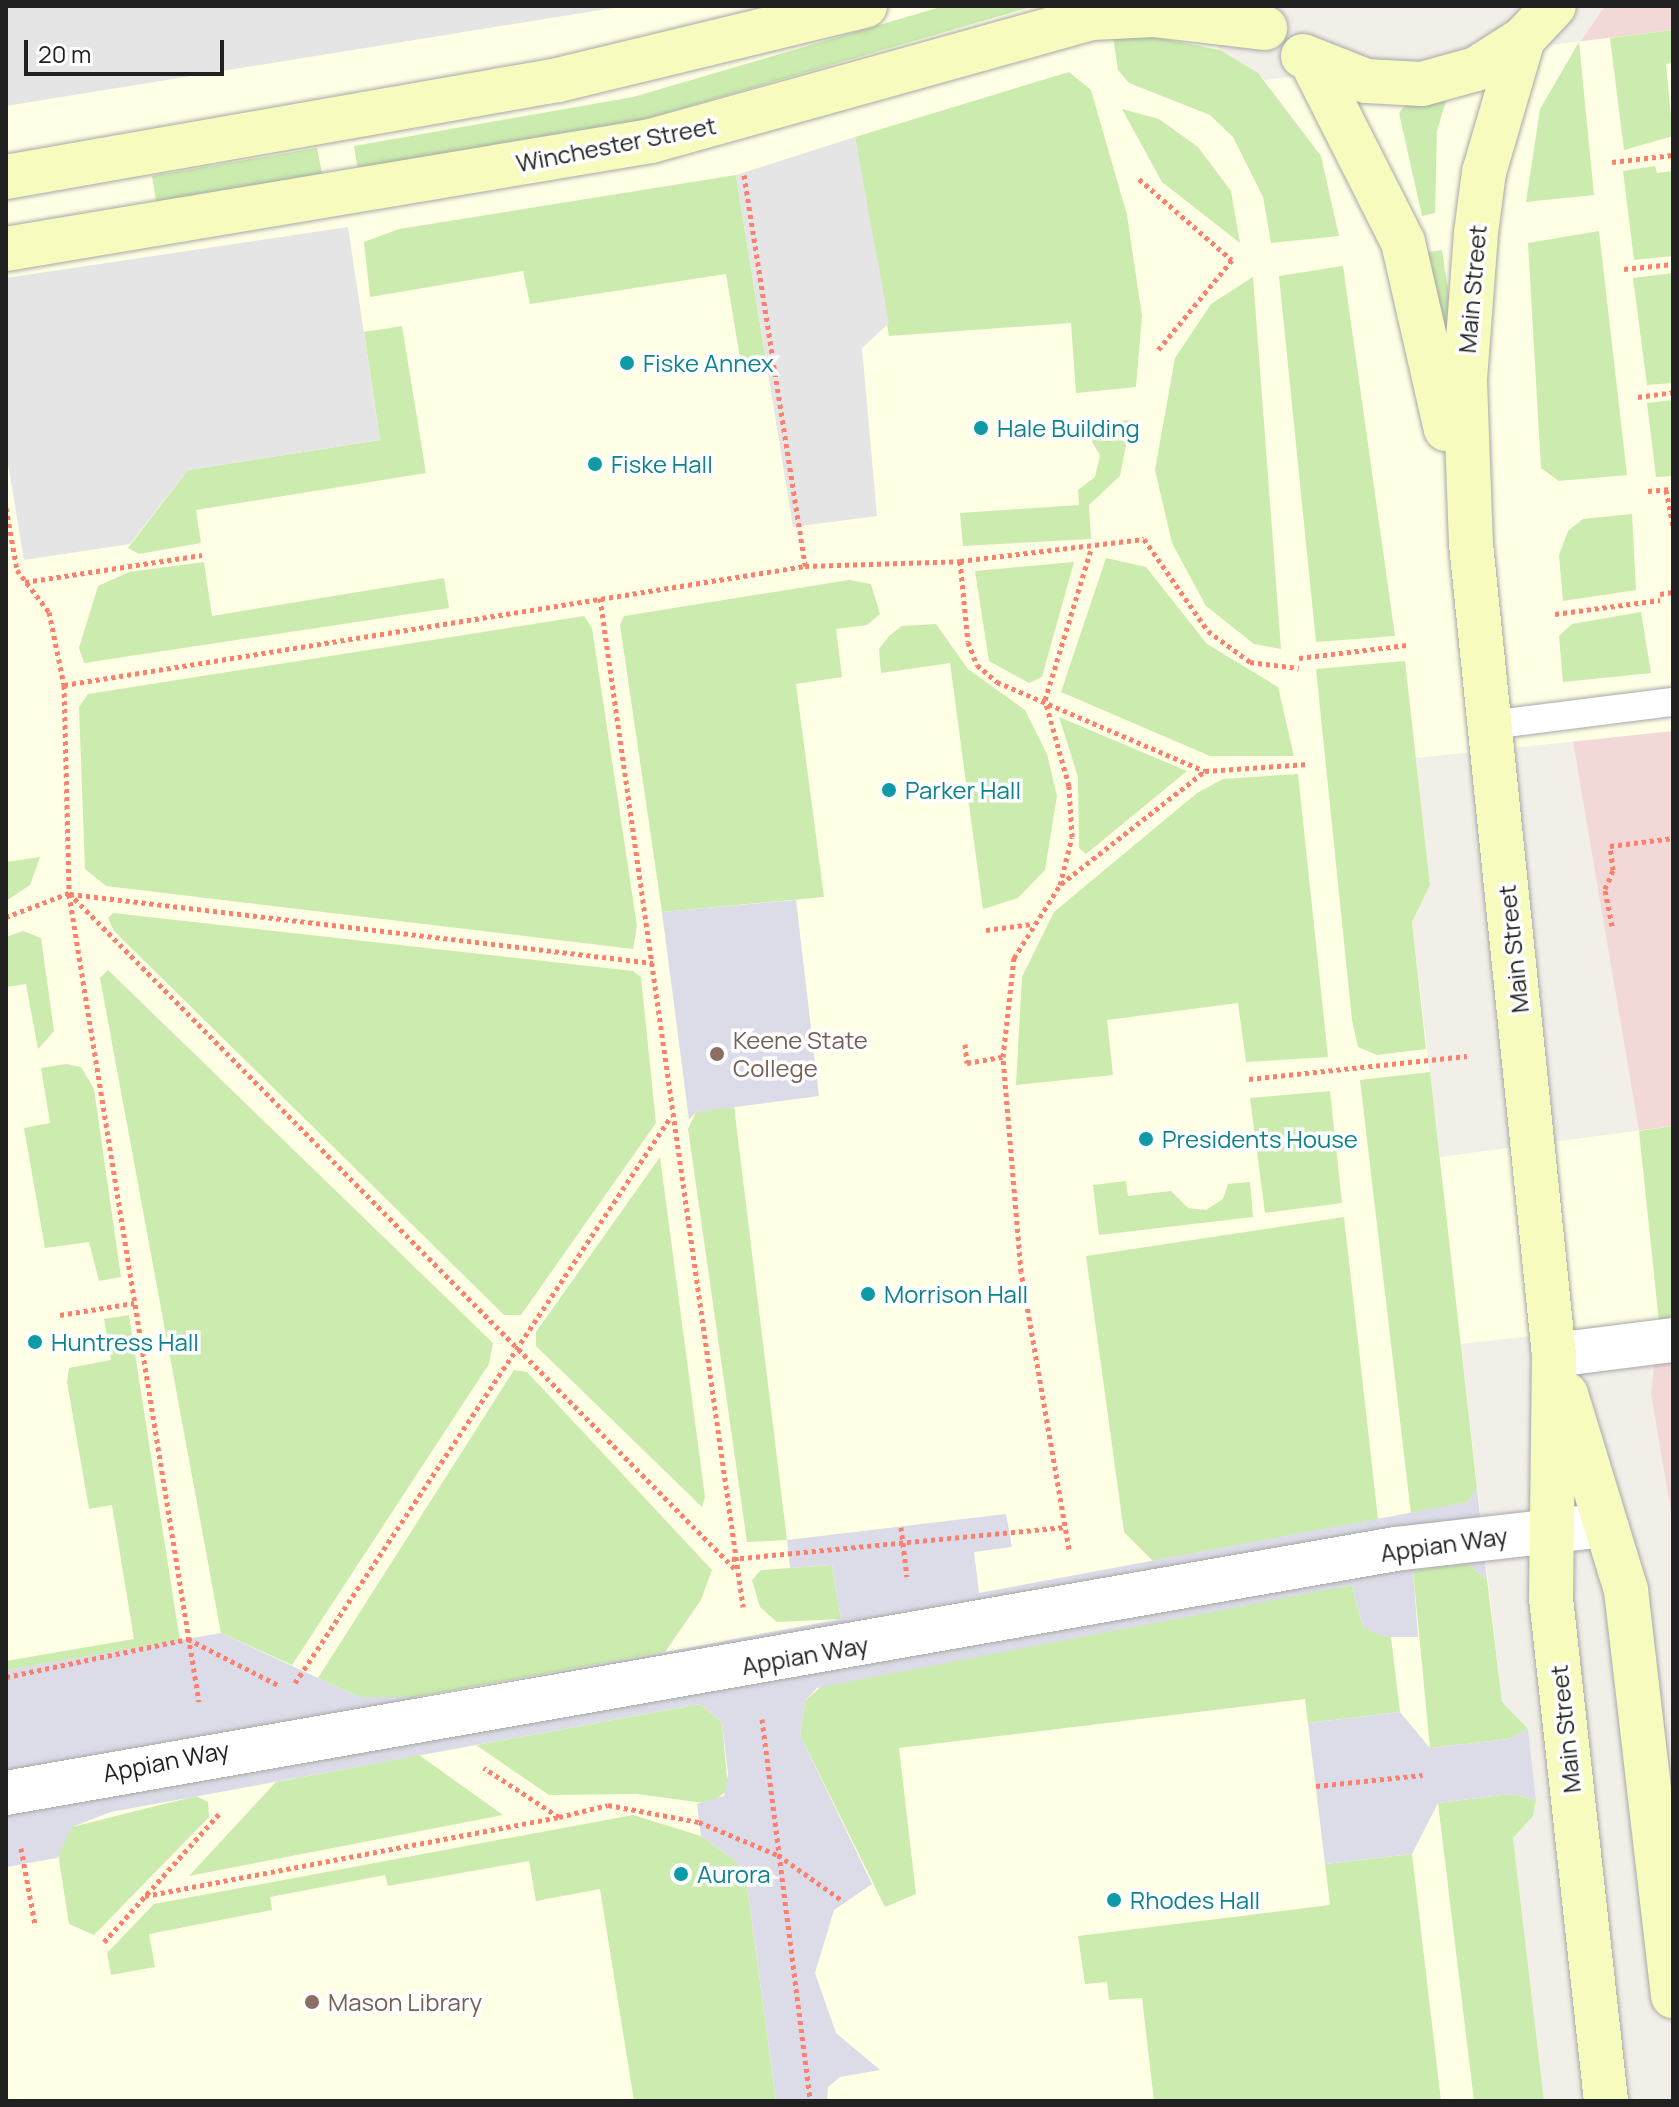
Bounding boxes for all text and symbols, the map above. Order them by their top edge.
scale bar [28,24,228,74]
text: 20 m [38,37,91,70]
street label: Winchester Street [514,110,718,178]
street label: Main Street [1452,224,1492,354]
place label: Fiske Annex [643,349,774,377]
marker: Fiske Annex [618,354,636,372]
place label: Hale Building [997,414,1140,442]
marker: Hale Building [972,419,990,437]
place label: Fiske Hall [611,450,713,478]
marker: Fiske Hall [586,455,604,473]
place label: Parker Hall [905,776,1021,804]
marker: Parker Hall [880,781,898,799]
street label: Main Street [1492,884,1534,1014]
place label: Keene State College [733,1026,868,1082]
marker: Keene State College [708,1045,726,1063]
place label: Presidents House [1162,1125,1358,1153]
marker: Presidents House [1137,1130,1155,1148]
place label: Morrison Hall [884,1280,1028,1308]
marker: Morrison Hall [859,1285,877,1303]
place label: Huntress Hall [51,1328,199,1356]
marker: Huntress Hall [26,1333,44,1351]
street label: Appian Way [1378,1521,1510,1567]
street label: Appian Way [739,1630,871,1680]
street label: Main Street [1544,1664,1586,1794]
street label: Appian Way [100,1735,232,1787]
place label: Aurora [697,1860,771,1888]
marker: Aurora [672,1865,690,1883]
place label: Rhodes Hall [1130,1886,1260,1914]
marker: Rhodes Hall [1105,1891,1123,1909]
place label: Mason Library [328,1988,482,2016]
marker: Mason Library [303,1993,321,2011]

